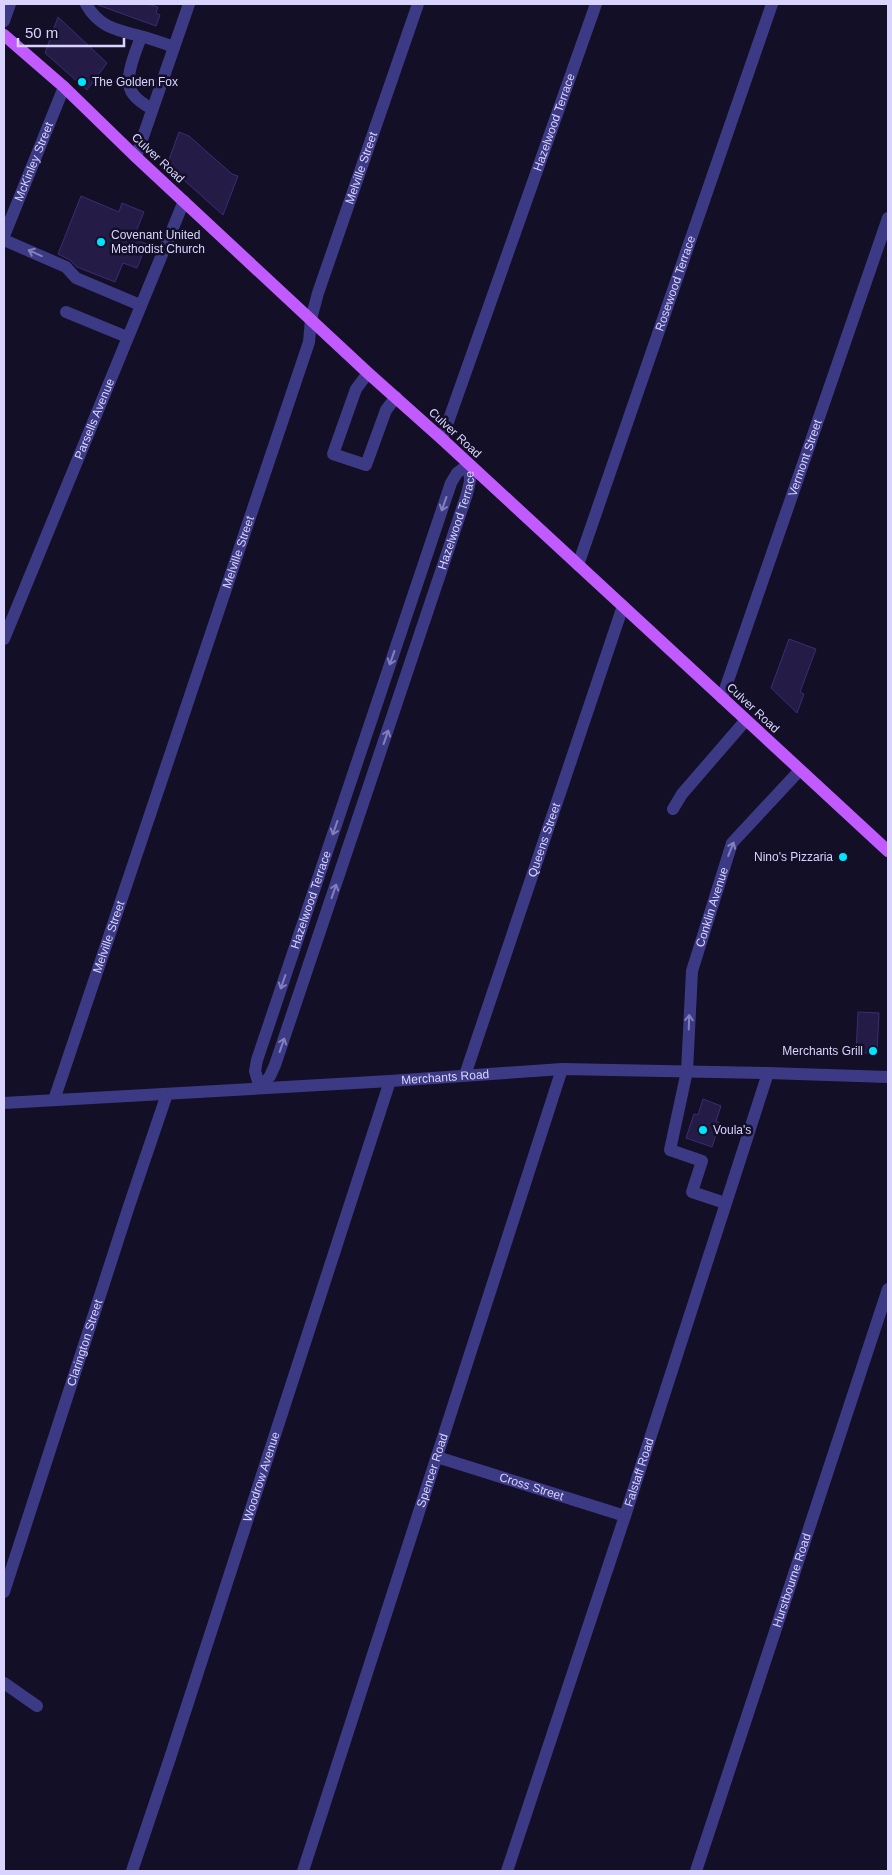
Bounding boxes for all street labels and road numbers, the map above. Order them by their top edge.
street label: Hazelwood Terrace [530,71,578,173]
street label: McKinley Street [12,120,56,203]
street label: Melville Street [342,129,380,206]
street label: Culver Road [129,130,187,186]
street label: Rosewood Terrace [652,234,698,333]
street label: Parsells Avenue [72,376,117,461]
street label: Culver Road [426,405,484,461]
street label: Vermont Street [785,417,825,498]
street label: Hazelwood Terrace [435,470,477,572]
street label: Melville Street [220,514,257,590]
street label: Culver Road [724,680,782,736]
street label: Queens Street [525,800,563,879]
street label: Hazelwood Terrace [288,849,334,951]
street label: Conklin Avenue [693,865,731,949]
street label: Melville Street [90,898,128,975]
street label: Merchants Road [401,1067,490,1087]
street label: Clarington Street [64,1297,105,1388]
street label: Woodrow Avenue [240,1430,283,1523]
street label: Spencer Road [414,1432,451,1509]
street label: Falstaff Road [621,1436,657,1508]
street label: Cross Street [498,1470,566,1504]
street label: Hurstbourne Road [770,1532,814,1629]

